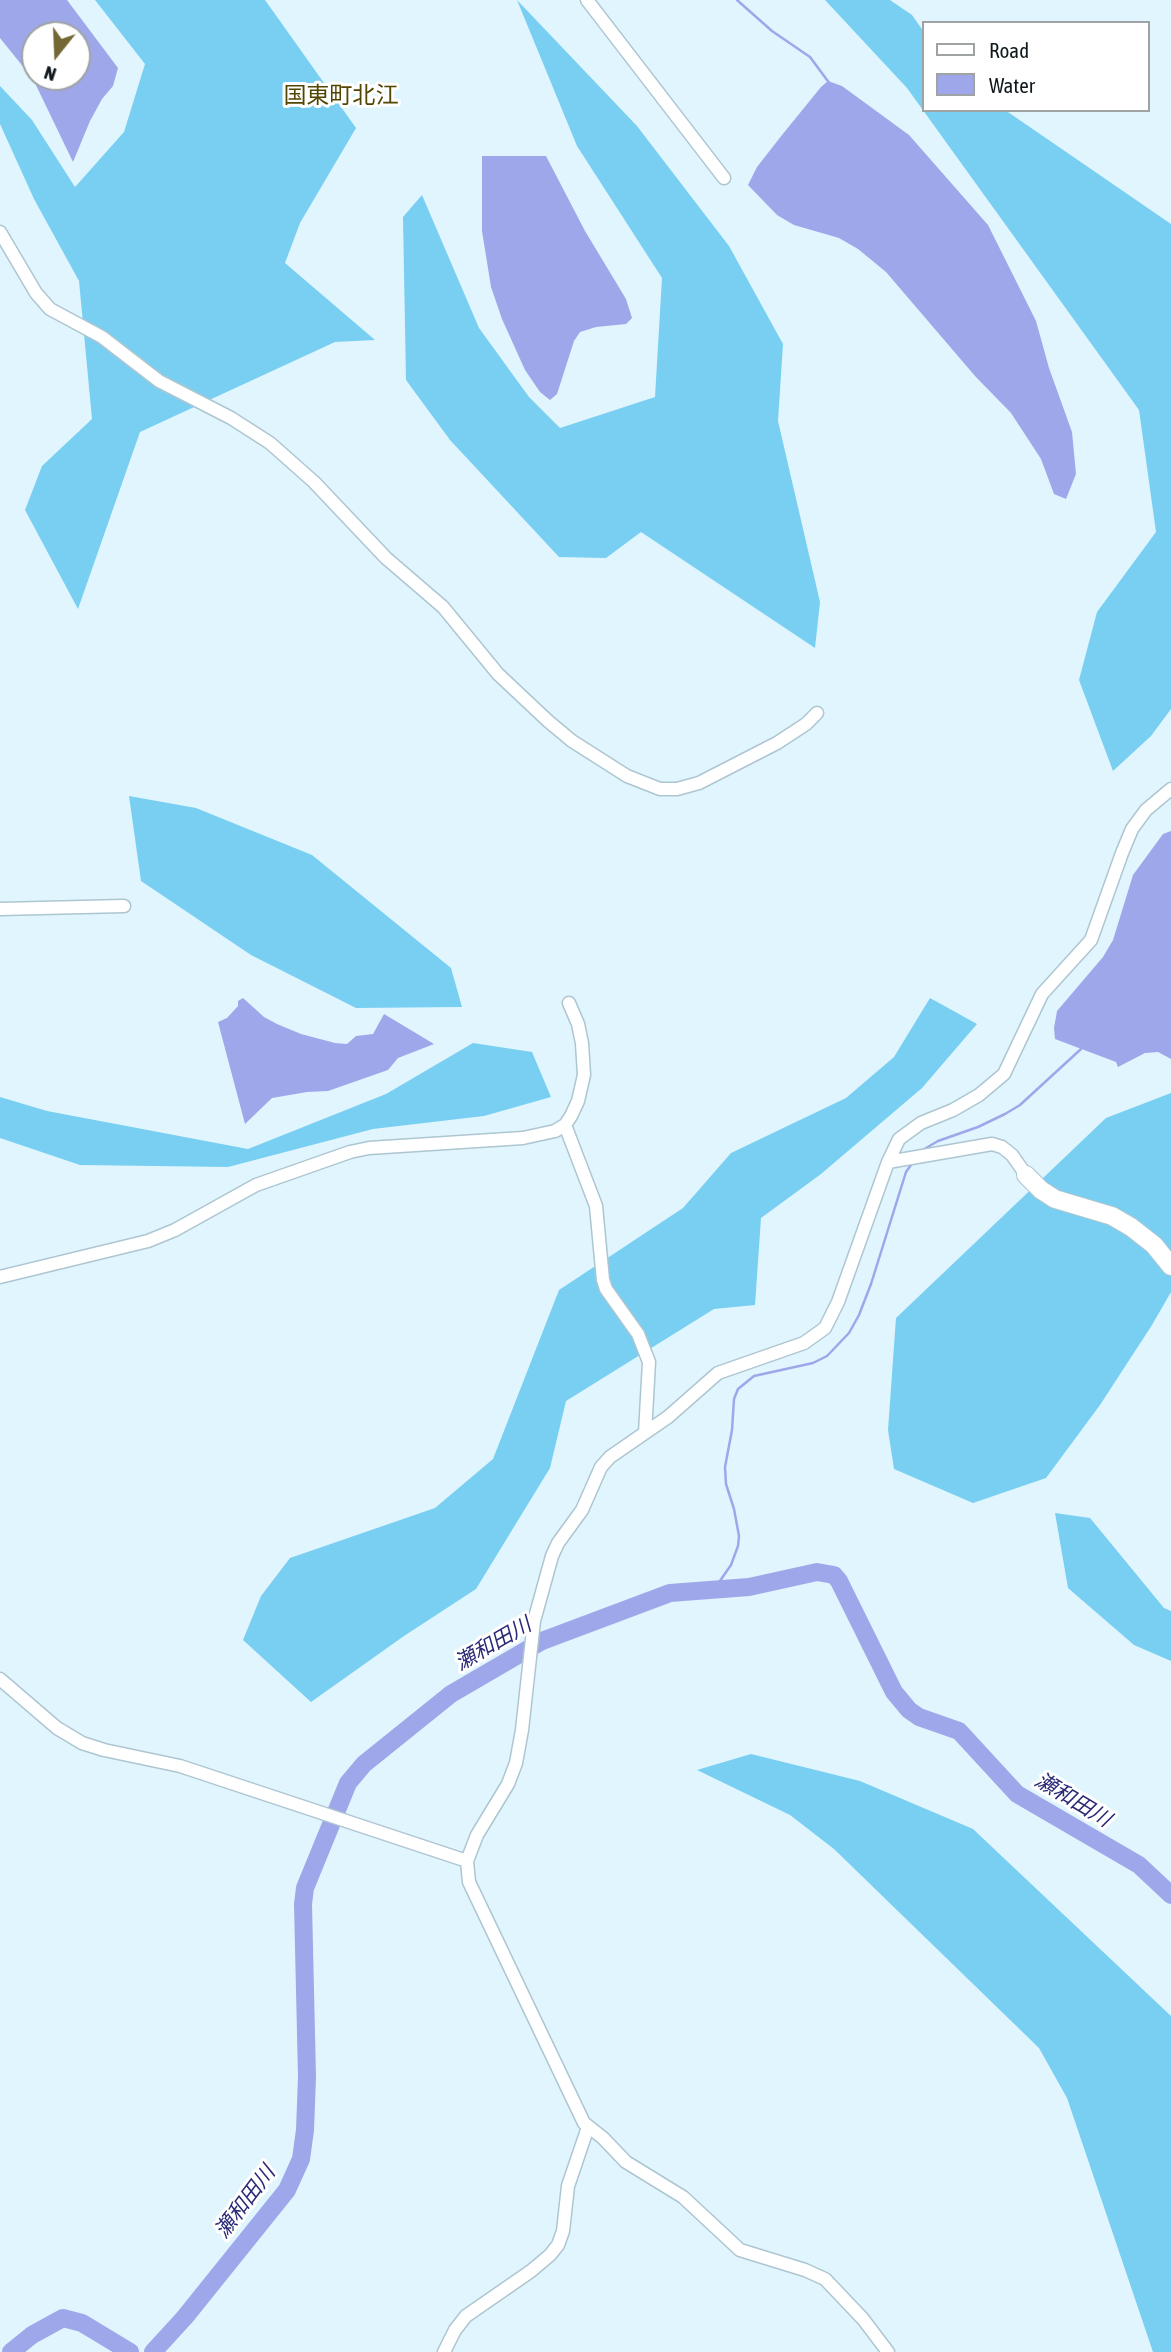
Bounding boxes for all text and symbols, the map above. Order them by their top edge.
north arrow [21,21,91,91]
legend [922,21,1150,112]
text: Road [989,38,1029,62]
text: N [41,62,59,86]
text: Water [989,73,1035,97]
district label: 国東町北江 [284,82,398,110]
water label: 瀬和田川 [450,1612,536,1676]
water label: 瀬和田川 [1031,1768,1115,1832]
water label: 瀬和田川 [210,2161,280,2243]

